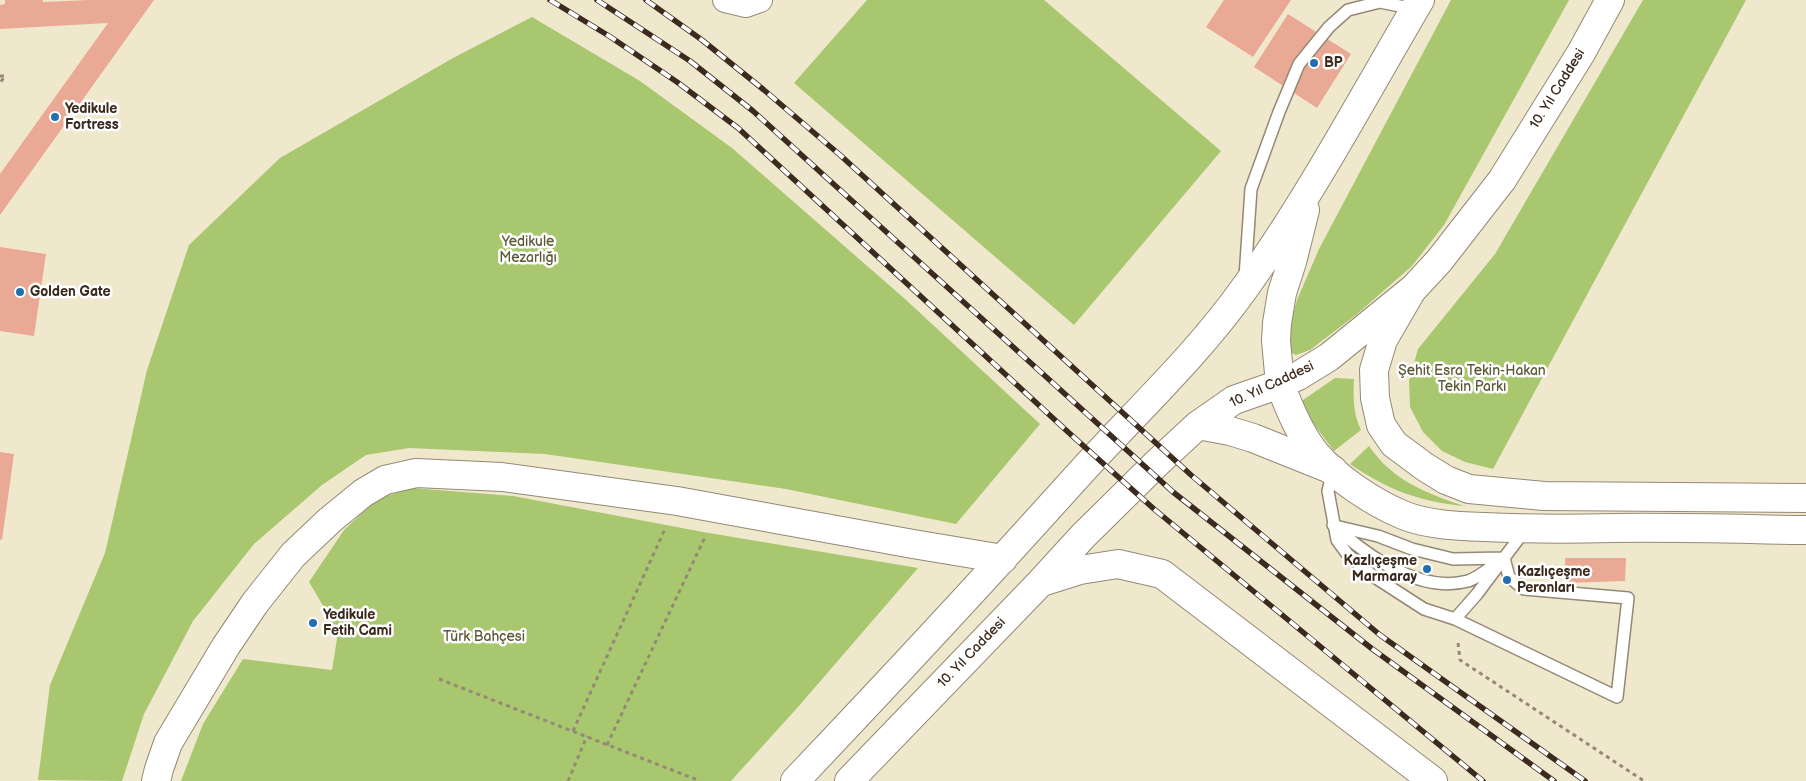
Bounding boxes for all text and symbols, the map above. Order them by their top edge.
street label: 10. Yıl Caddesi [1527,46,1589,132]
place label: BP [1324,55,1343,71]
marker: BP [1308,57,1320,69]
place label: Yedikule Fortress [65,101,119,134]
marker: Yedikule Fortress [49,111,61,123]
park label: Yedikule Mezarlığı [499,234,557,266]
place label: Golden Gate [30,284,110,300]
marker: Golden Gate [14,286,26,298]
street label: 10. Yıl Caddesi [1227,358,1317,412]
park label: Şehit Esra Tekin-Hakan Tekin Parkı [1398,363,1546,396]
place label: Kazlıçeşme Marmaray [1344,553,1417,586]
marker: Kazlıçeşme Marmaray [1421,563,1433,575]
place label: Kazlıçeşme Peronları [1517,564,1590,596]
marker: Kazlıçeşme Peronları [1501,574,1513,586]
place label: Yedikule Fetih Cami [323,607,392,640]
street label: 10. Yıl Caddesi [934,614,1010,692]
marker: Yedikule Fetih Cami [307,617,319,629]
park label: Türk Bahçesi [443,629,525,645]

